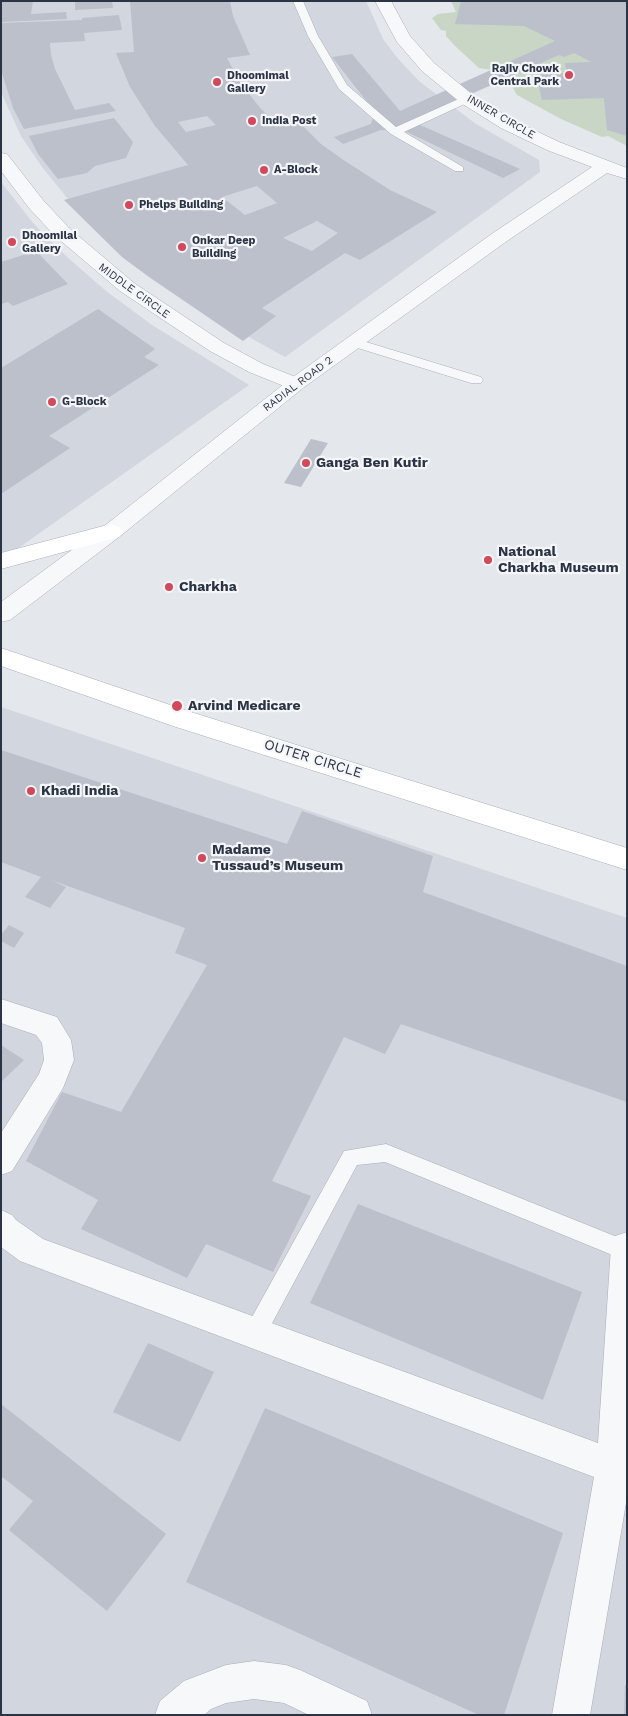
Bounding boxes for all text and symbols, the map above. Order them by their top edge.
place label: Rajiv Chowk Central Park [490,62,559,88]
place label: Dhoomimal Gallery [227,69,289,95]
marker: Rajiv Chowk Central Park [563,69,575,81]
marker: Dhoomimal Gallery [211,76,223,88]
street label: INNER CIRCLE [464,92,538,142]
place label: India Post [262,114,316,128]
marker: India Post [246,115,258,127]
place label: A-Block [274,163,318,177]
marker: A-Block [258,164,270,176]
place label: Phelps Building [139,198,223,212]
marker: Phelps Building [123,199,135,211]
place label: Dhoomilal Gallery [22,229,77,255]
place label: Onkar Deep Building [192,234,255,260]
marker: Dhoomilal Gallery [6,236,18,248]
marker: Onkar Deep Building [176,241,188,253]
street label: MIDDLE CIRCLE [96,261,172,321]
street label: RADIAL ROAD 2 [261,353,335,415]
place label: G-Block [62,395,107,409]
marker: G-Block [46,396,58,408]
place label: Ganga Ben Kutir [316,455,428,471]
marker: Ganga Ben Kutir [300,457,312,469]
place label: National Charkha Museum [498,544,619,576]
marker: National Charkha Museum [482,554,494,566]
place label: Charkha [179,579,237,595]
marker: Charkha [163,581,175,593]
place label: Arvind Medicare [188,698,301,714]
marker: Arvind Medicare [170,699,184,713]
street label: OUTER CIRCLE [262,736,364,782]
place label: Khadi India [41,783,118,799]
marker: Khadi India [25,785,37,797]
place label: Madame Tussaud’s Museum [212,842,343,874]
marker: Madame Tussaud’s Museum [196,852,208,864]

